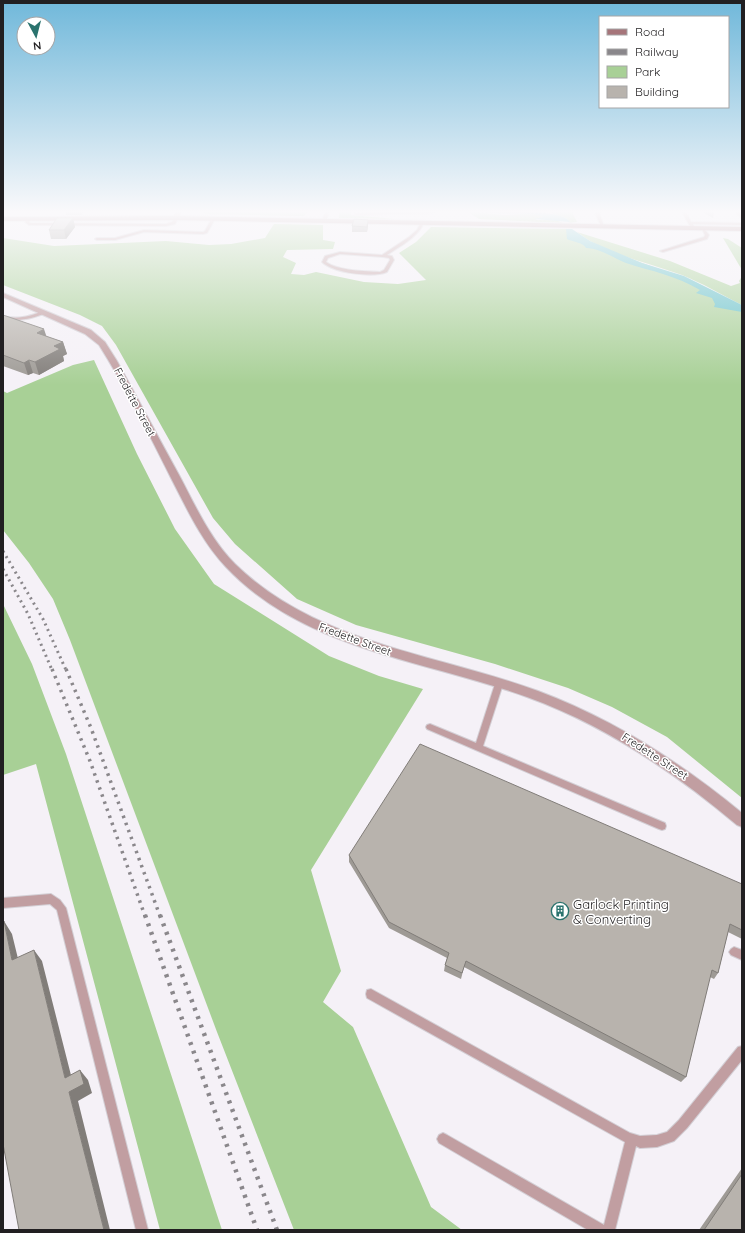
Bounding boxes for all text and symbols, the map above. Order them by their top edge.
north arrow [16,16,56,56]
legend [599,16,729,108]
text: Road [635,24,665,39]
text: N [32,38,42,53]
text: Railway [635,44,679,59]
text: Park [635,64,660,79]
text: Building [635,84,679,99]
street label: Fredette Street [111,365,159,439]
street label: Fredette Street [317,619,393,659]
street label: Fredette Street [619,729,691,783]
place label: Garlock Printing & Converting [573,896,669,927]
building icon: Garlock Printing & Converting [550,901,570,921]

